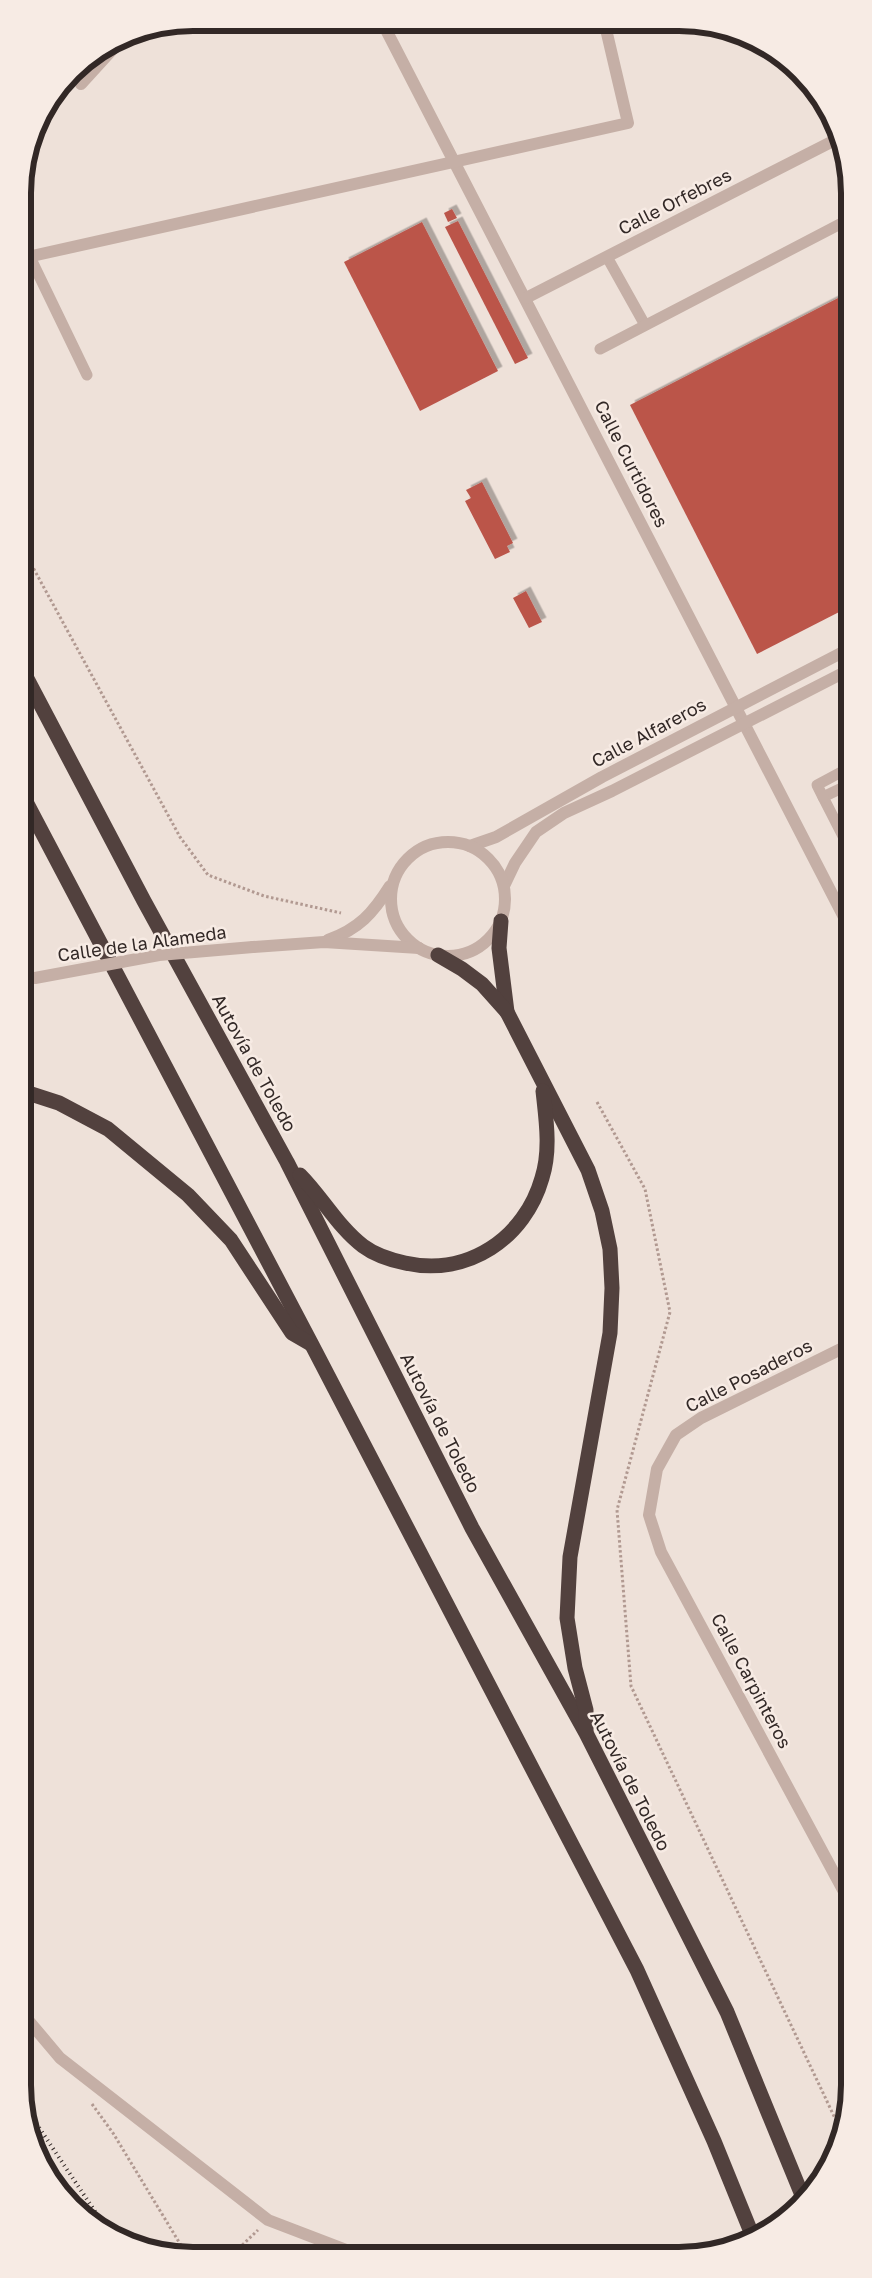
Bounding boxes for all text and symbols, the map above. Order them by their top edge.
street label: Calle Orfebres [614,163,735,239]
street label: Calle Curtidores [590,396,673,531]
street label: Calle Alfareros [587,693,710,772]
street label: Calle de la Alameda [56,920,228,966]
street label: Autovía de Toledo [208,990,302,1135]
street label: Calle Posaderos [681,1334,816,1417]
street label: Autovía de Toledo [396,1349,486,1496]
street label: Calle Carpinteros [707,1609,797,1752]
street label: Autovía de Toledo [586,1707,676,1854]

